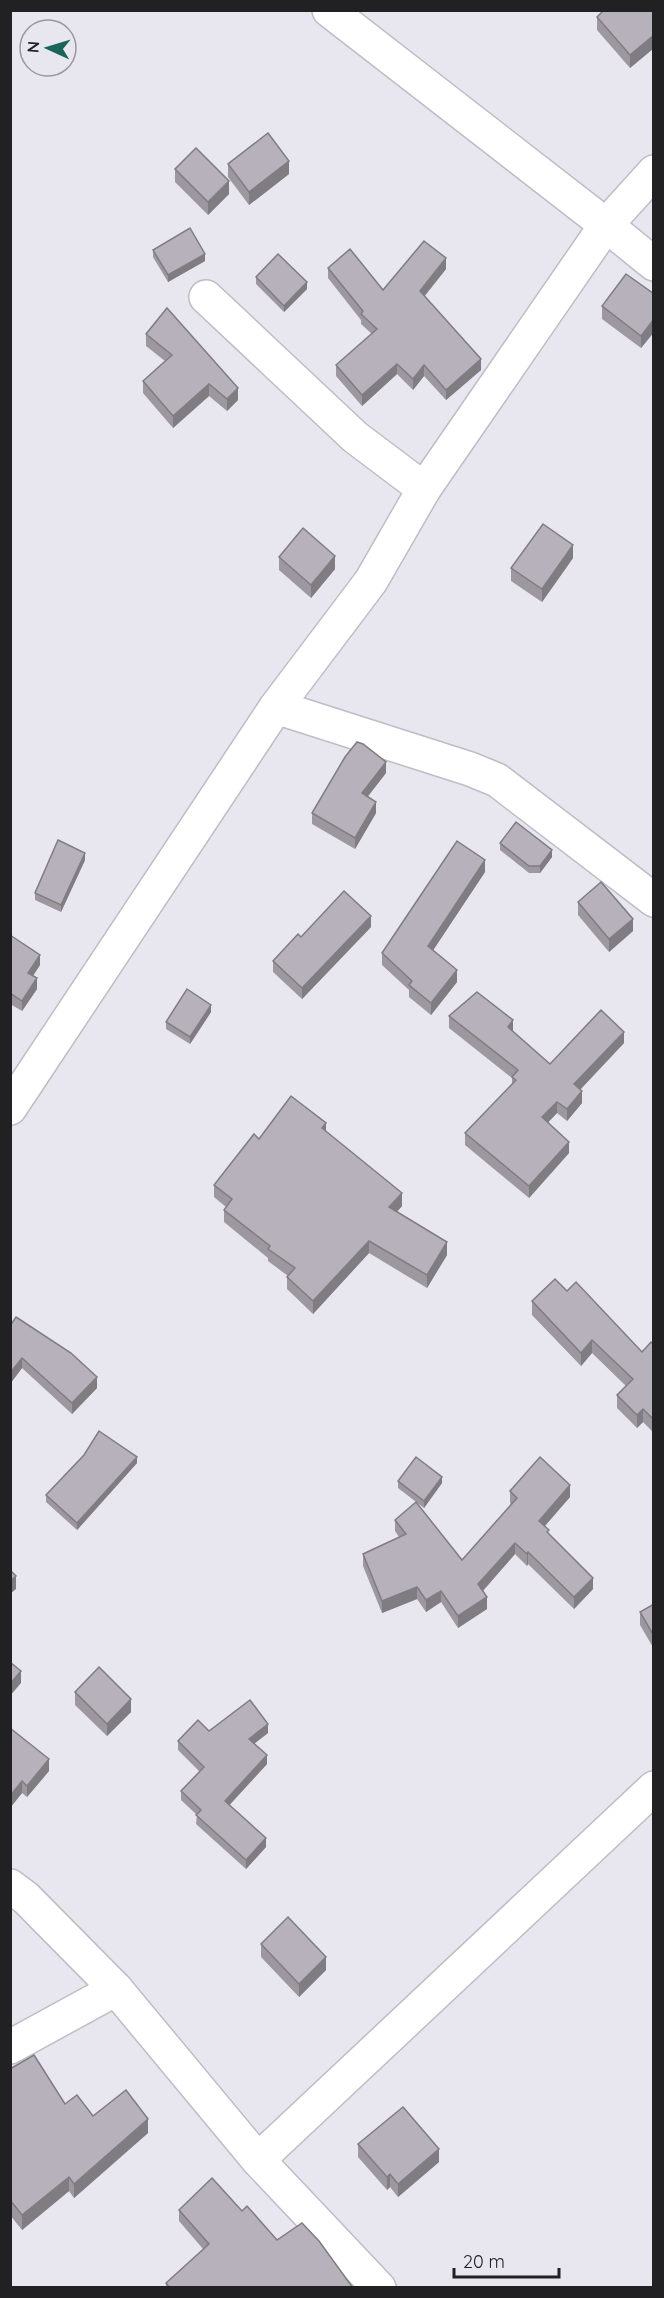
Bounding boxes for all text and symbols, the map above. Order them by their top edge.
north arrow [18,18,78,78]
text: N [23,40,43,54]
scale bar [454,2241,559,2279]
text: 20 m [463,2250,505,2273]

